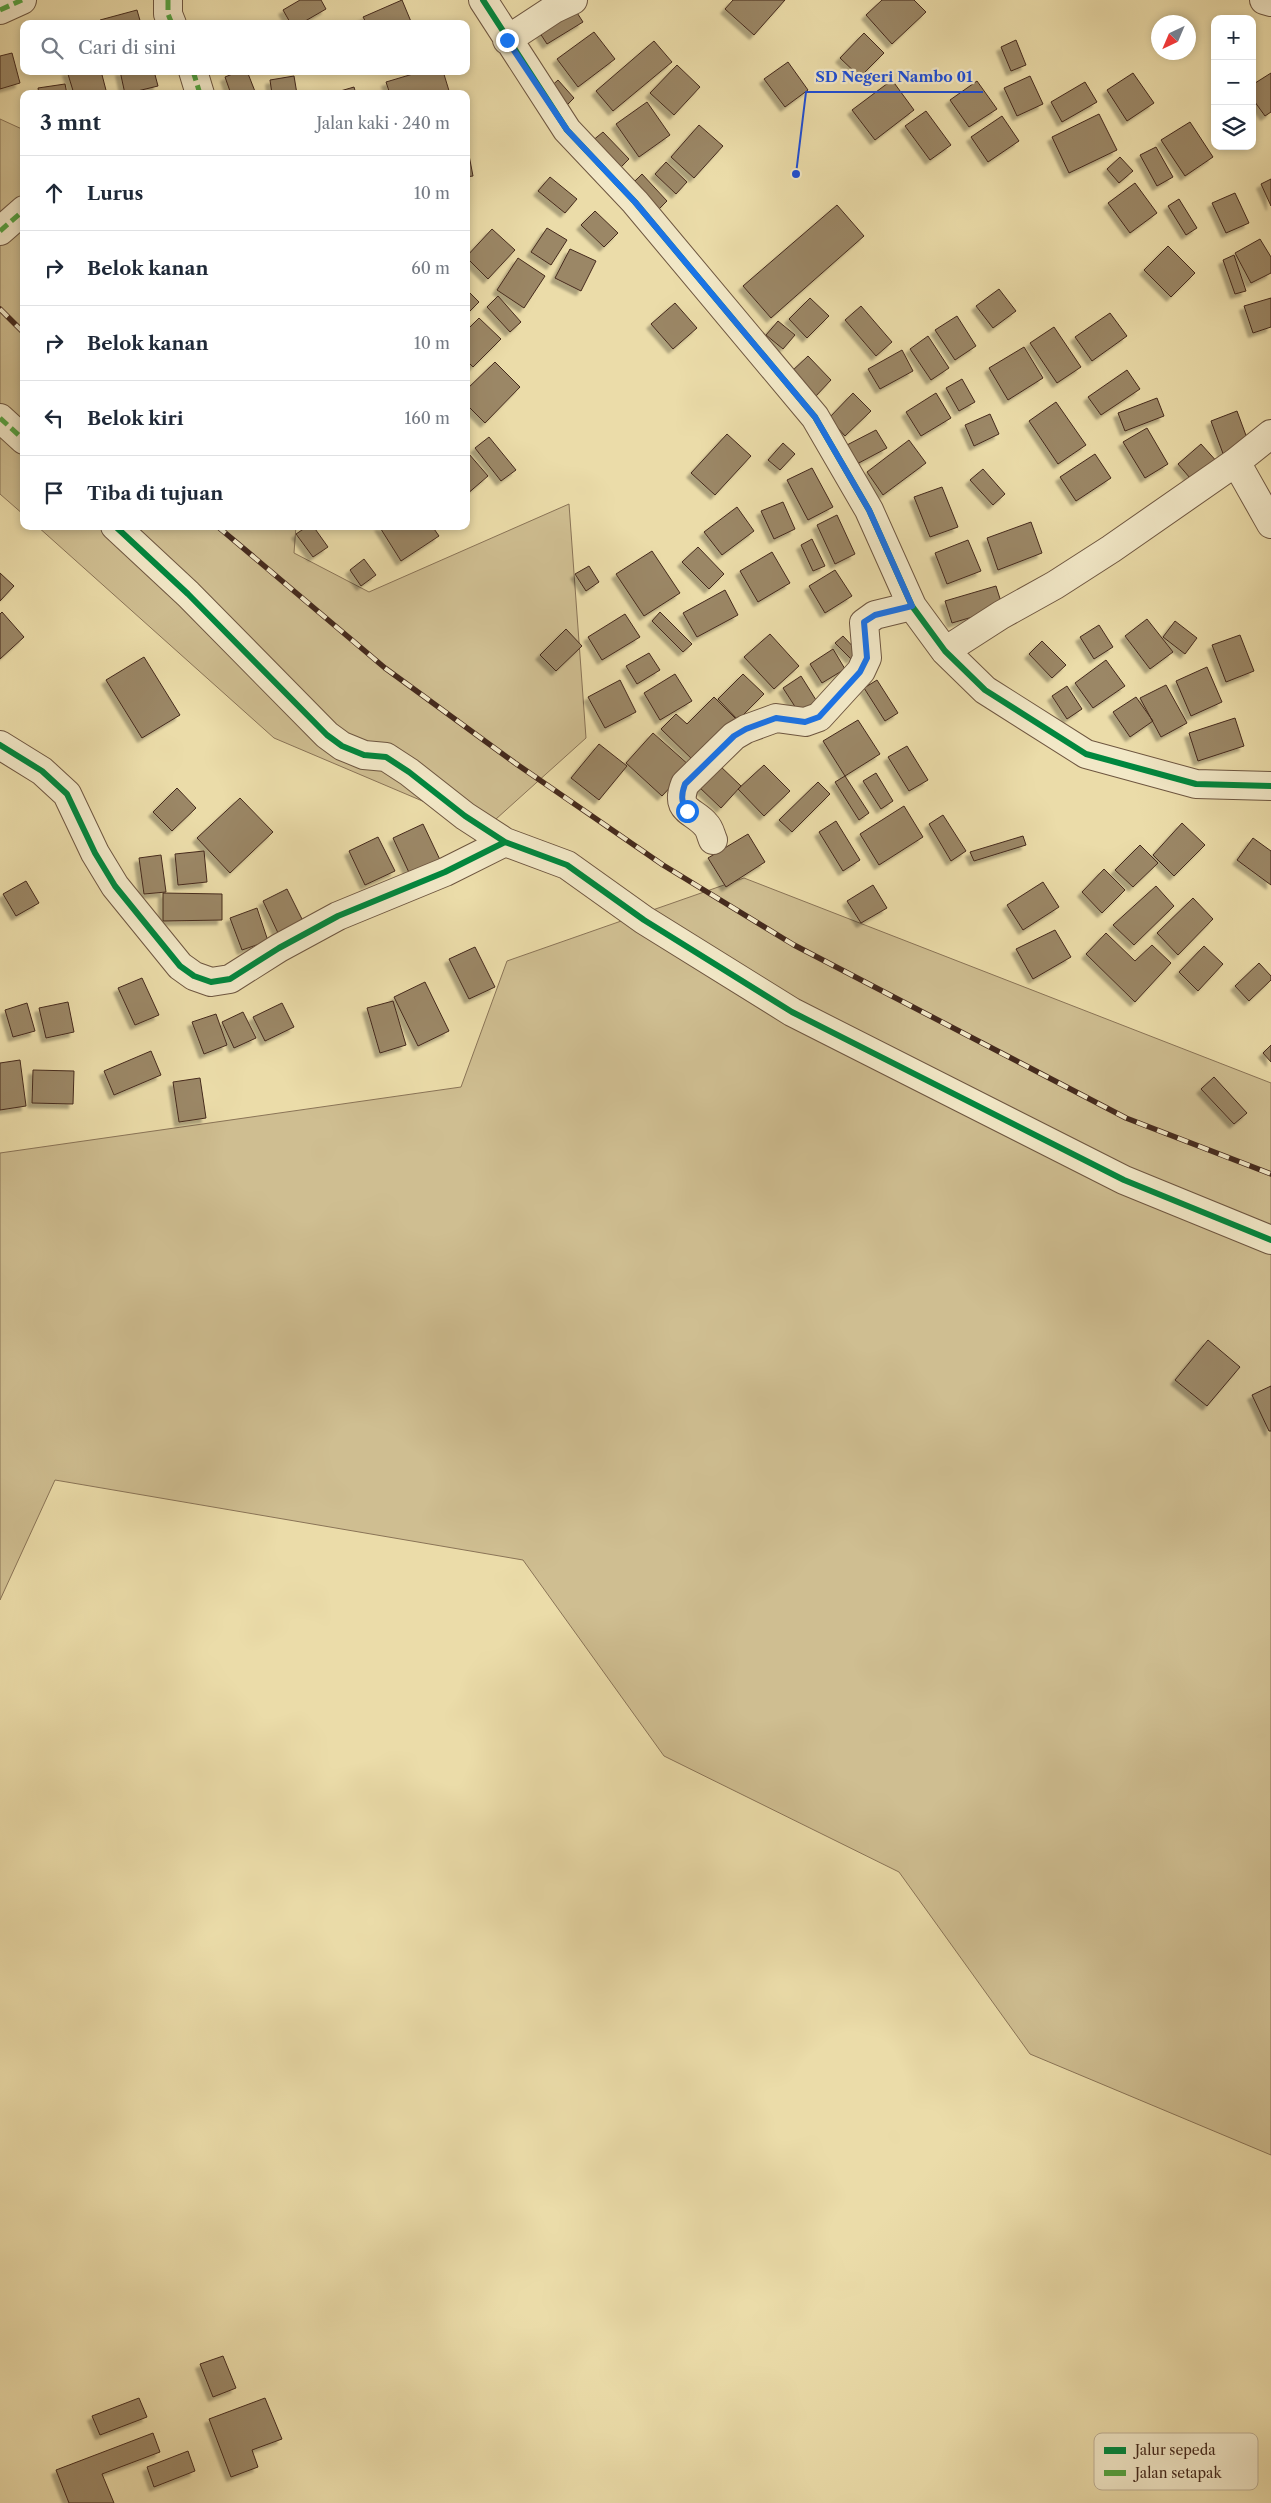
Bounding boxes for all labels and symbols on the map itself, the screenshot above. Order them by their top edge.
north arrow [1151,15,1196,60]
route end [496,29,519,52]
callout: SD Negeri Nambo 01 [806,62,983,92]
text: SD Negeri Nambo 01 [815,67,973,86]
route start [676,800,699,823]
legend [1094,2433,1258,2490]
text: Jalur sepeda [1133,2441,1216,2459]
text: Jalan setapak [1133,2464,1222,2482]

